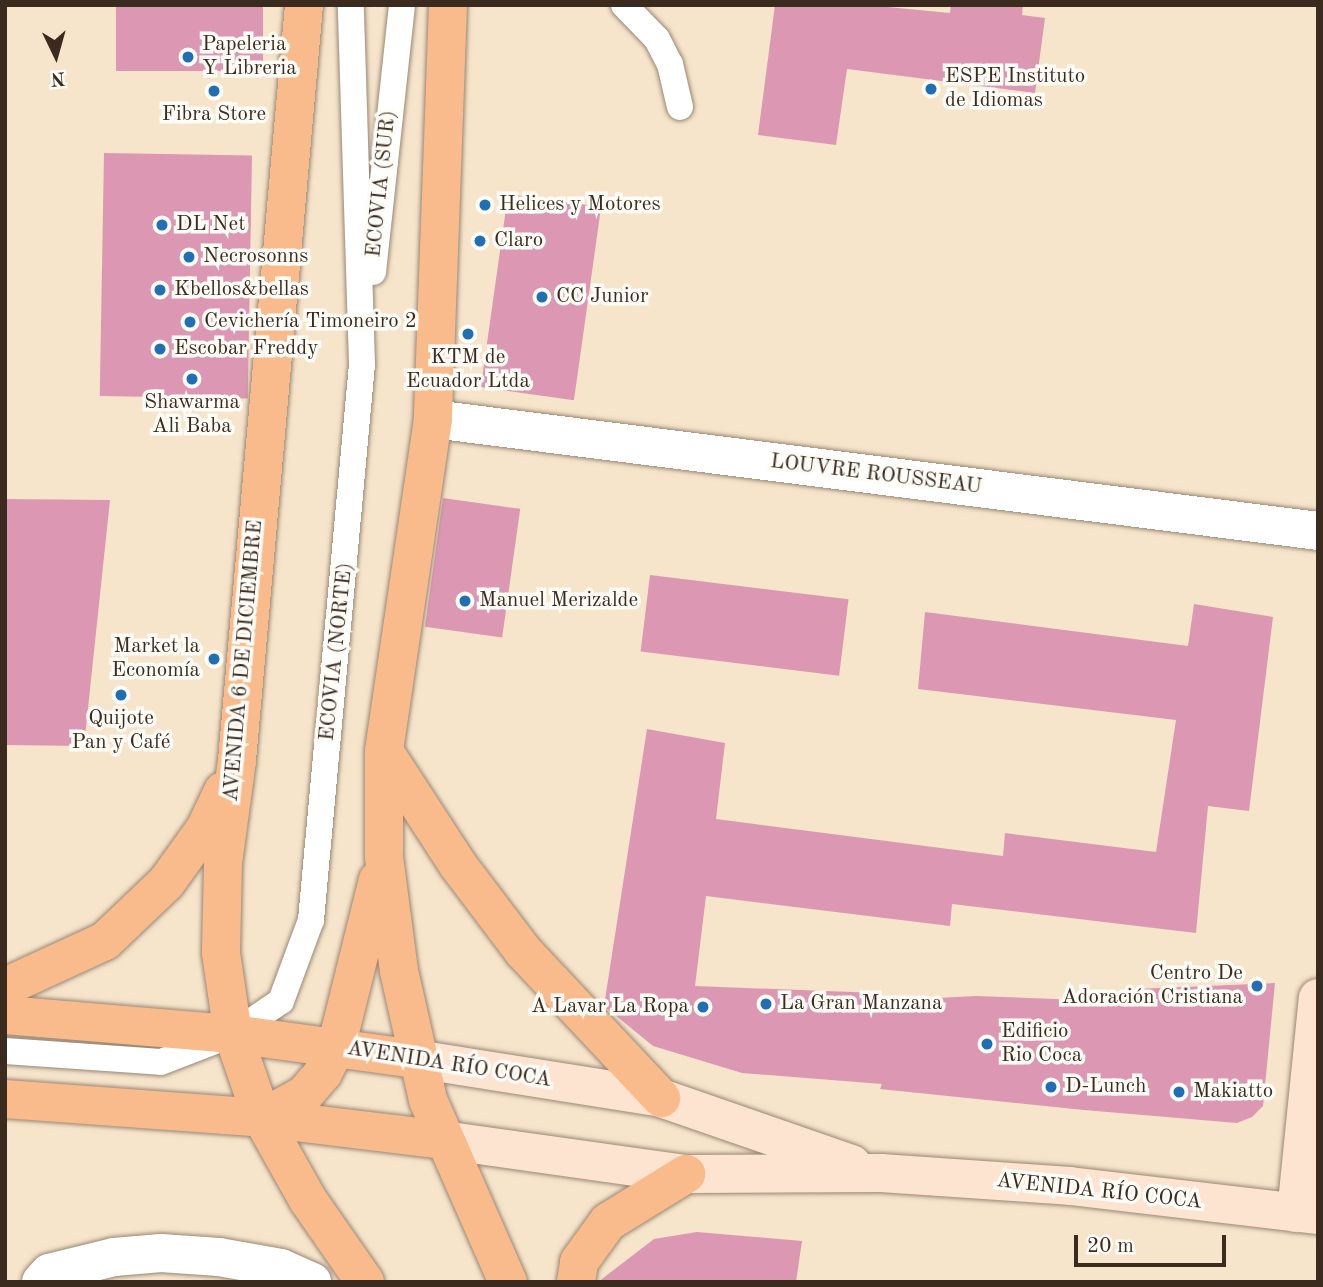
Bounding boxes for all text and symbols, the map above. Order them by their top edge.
north arrow [21,21,91,91]
place label: Papeleria Y Libreria [202,32,297,82]
marker: Papeleria Y Libreria [180,49,196,65]
place label: ESPE Instituto de Idiomas [945,64,1085,114]
text: N [50,67,66,88]
marker: ESPE Instituto de Idiomas [923,81,939,97]
marker: Fibra Store [206,83,222,99]
place label: Fibra Store [162,102,266,128]
street label: ECOVIA (SUR) [362,109,402,259]
place label: Helices y Motores [499,192,661,218]
marker: Helices y Motores [477,197,493,213]
place label: DL Net [176,212,246,238]
marker: DL Net [154,217,170,233]
place label: Claro [494,228,543,254]
marker: Claro [472,233,488,249]
place label: Necrosonns [203,244,308,270]
marker: Necrosonns [181,249,197,265]
place label: Kbellos&bellas [174,277,309,303]
marker: Kbellos&bellas [152,282,168,298]
place label: CC Junior [556,284,649,310]
marker: CC Junior [534,289,550,305]
place label: Cevichería Timoneiro 2 [204,309,417,335]
marker: Cevichería Timoneiro 2 [182,314,198,330]
marker: KTM de Ecuador Ltda [460,326,476,342]
place label: Escobar Freddy [174,336,318,362]
marker: Escobar Freddy [152,341,168,357]
place label: KTM de Ecuador Ltda [406,345,530,395]
marker: Shawarma Ali Baba [184,371,200,387]
place label: Shawarma Ali Baba [144,390,240,440]
street label: LOUVRE ROUSSEAU [769,450,983,500]
street label: AVENIDA 6 DE DICIEMBRE [219,519,269,803]
street label: ECOVIA (NORTE) [315,562,359,742]
place label: Manuel Merizalde [479,588,638,614]
marker: Manuel Merizalde [457,593,473,609]
place label: Market la Economía [111,634,200,684]
marker: Market la Economía [206,651,222,667]
marker: Quijote Pan y Café [113,687,129,703]
place label: Quijote Pan y Café [72,706,170,756]
place label: Centro De Adoración Cristiana [1062,961,1243,1011]
marker: Centro De Adoración Cristiana [1249,978,1265,994]
place label: La Gran Manzana [780,991,942,1017]
place label: A Lavar La Ropa [531,994,689,1020]
marker: La Gran Manzana [758,996,774,1012]
marker: A Lavar La Ropa [695,999,711,1015]
place label: Edificio Rio Coca [1001,1019,1082,1069]
street label: AVENIDA RÍO COCA [345,1036,553,1094]
marker: Edificio Rio Coca [979,1036,995,1052]
place label: D-Lunch [1065,1074,1146,1100]
marker: D-Lunch [1043,1079,1059,1095]
place label: Makiatto [1193,1079,1273,1105]
marker: Makiatto [1171,1084,1187,1100]
street label: AVENIDA RÍO COCA [995,1169,1203,1215]
scale bar [1078,1220,1230,1264]
text: 20 m [1087,1236,1134,1257]

